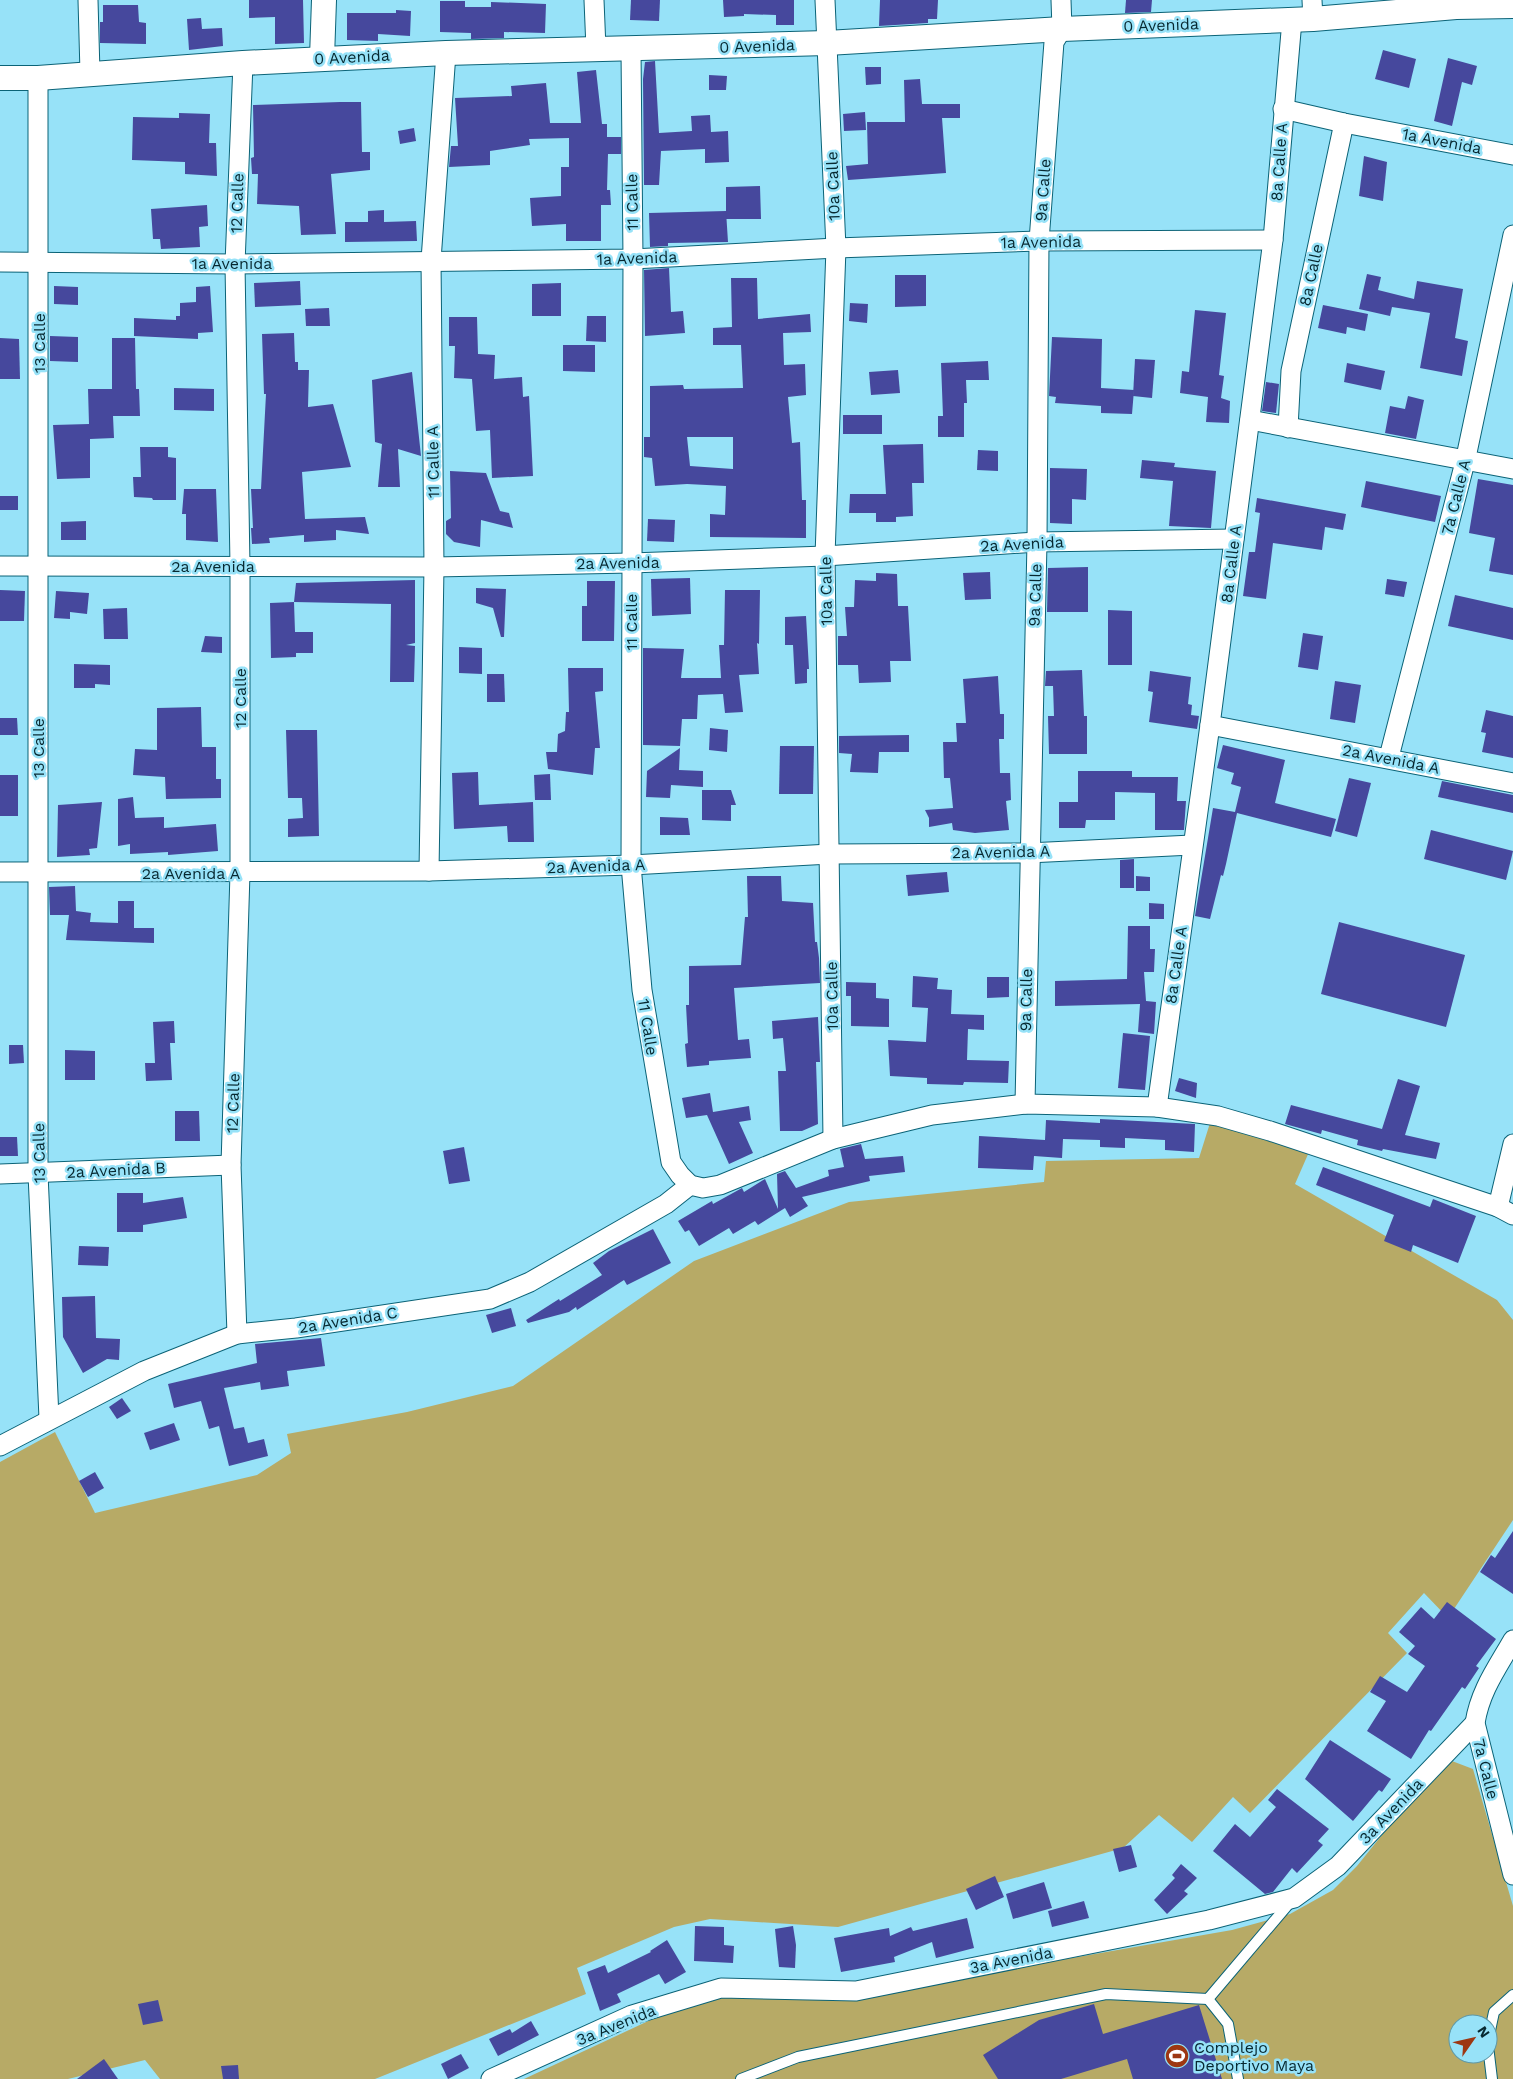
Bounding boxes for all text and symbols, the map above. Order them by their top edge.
street label: 0 Avenida [1123,14,1199,36]
street label: 0 Avenida [719,35,795,57]
street label: 0 Avenida [314,46,390,68]
street label: 8a Calle A [1267,122,1291,202]
street label: 1a Avenida [1401,124,1483,158]
street label: 10a Calle [822,151,844,221]
street label: 9a Calle [1031,158,1055,222]
street label: 12 Calle [226,173,248,233]
street label: 11 Calle [622,173,642,231]
street label: 1a Avenida [1001,232,1081,252]
street label: 8a Calle [1295,242,1327,308]
street label: 1a Avenida [596,247,678,269]
street label: 1a Avenida [192,254,272,273]
street label: 13 Calle [30,313,49,373]
street label: 11 Calle A [423,425,443,498]
street label: 7a Calle A [1437,457,1475,537]
street label: 8a Calle A [1217,523,1245,604]
street label: 2a Avenida [980,532,1064,556]
street label: 2a Avenida [576,553,660,573]
street label: 10a Calle [816,556,836,626]
street label: 2a Avenida [171,557,255,576]
street label: 9a Calle [1024,563,1046,627]
street label: 11 Calle [622,594,641,651]
street label: 12 Calle [231,668,250,728]
street label: 13 Calle [29,718,48,778]
street label: 2a Avenida A [1341,740,1442,778]
street label: 2a Avenida A [951,842,1051,862]
street label: 2a Avenida A [546,855,646,877]
street label: 2a Avenida A [142,864,241,883]
street label: 8a Calle A [1161,924,1191,1005]
street label: 10a Calle [822,961,842,1031]
street label: 9a Calle [1016,968,1036,1032]
street label: 11 Calle [634,997,662,1057]
street label: 12 Calle [222,1073,244,1133]
street label: 13 Calle [29,1123,49,1183]
street label: 2a Avenida B [66,1158,166,1182]
street label: 2a Avenida C [297,1303,399,1337]
street label: 7a Calle [1469,1737,1503,1801]
street label: 3a Avenida [1355,1774,1427,1848]
street label: 3a Avenida [968,1943,1054,1977]
street label: 3a Avenida [574,2001,658,2049]
north arrow [1448,2014,1498,2064]
text: N [1474,2023,1493,2041]
place label: Complejo Deportivo Maya [1194,2038,1314,2075]
sports icon: Complejo Deportivo Maya [1164,2043,1190,2069]

